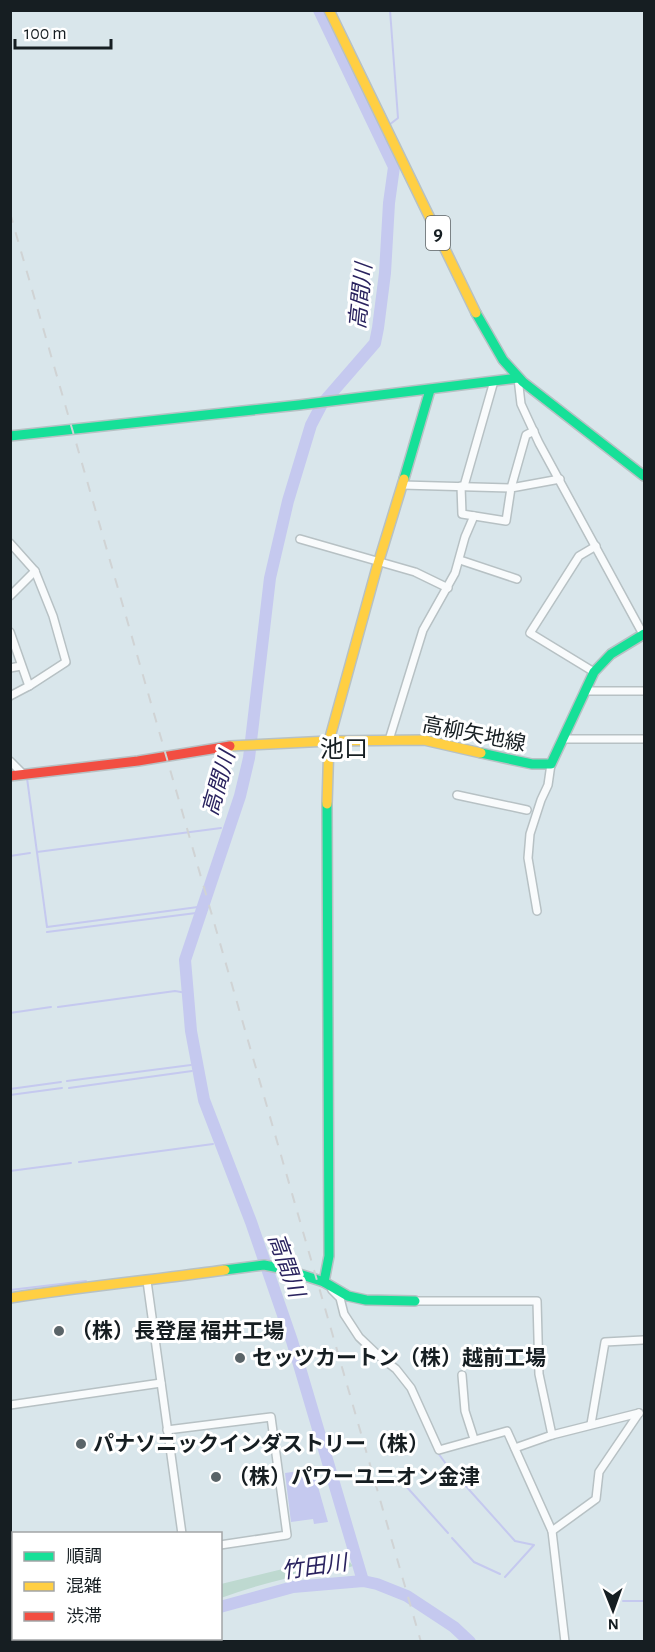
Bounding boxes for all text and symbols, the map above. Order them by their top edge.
scale bar [15,12,111,50]
text: 100 m [24,25,67,43]
road number: 9 [426,216,450,250]
water label: 高間川 [346,260,376,330]
street label: 高柳矢地線 [420,713,528,755]
district label: 池口 [320,736,368,762]
water label: 高間川 [198,746,239,818]
water label: 高間川 [264,1230,309,1302]
place label: （株）長登屋 福井工場 [71,1319,284,1342]
marker: （株）長登屋 福井工場 [52,1324,66,1338]
place label: セッツカートン（株）越前工場 [252,1346,546,1369]
marker: セッツカートン（株）越前工場 [233,1351,247,1365]
place label: パナソニックインダストリー（株） [93,1432,429,1455]
marker: パナソニックインダストリー（株） [74,1437,88,1451]
place label: （株）パワーユニオン金津 [228,1465,480,1488]
marker: （株）パワーユニオン金津 [209,1470,223,1484]
legend [12,1532,222,1640]
text: 順調 [66,1548,102,1566]
water label: 竹田川 [280,1550,350,1582]
text: 混雑 [66,1576,102,1596]
north arrow [583,1580,643,1640]
text: 渋滞 [66,1607,102,1626]
text: N [608,1616,619,1632]

